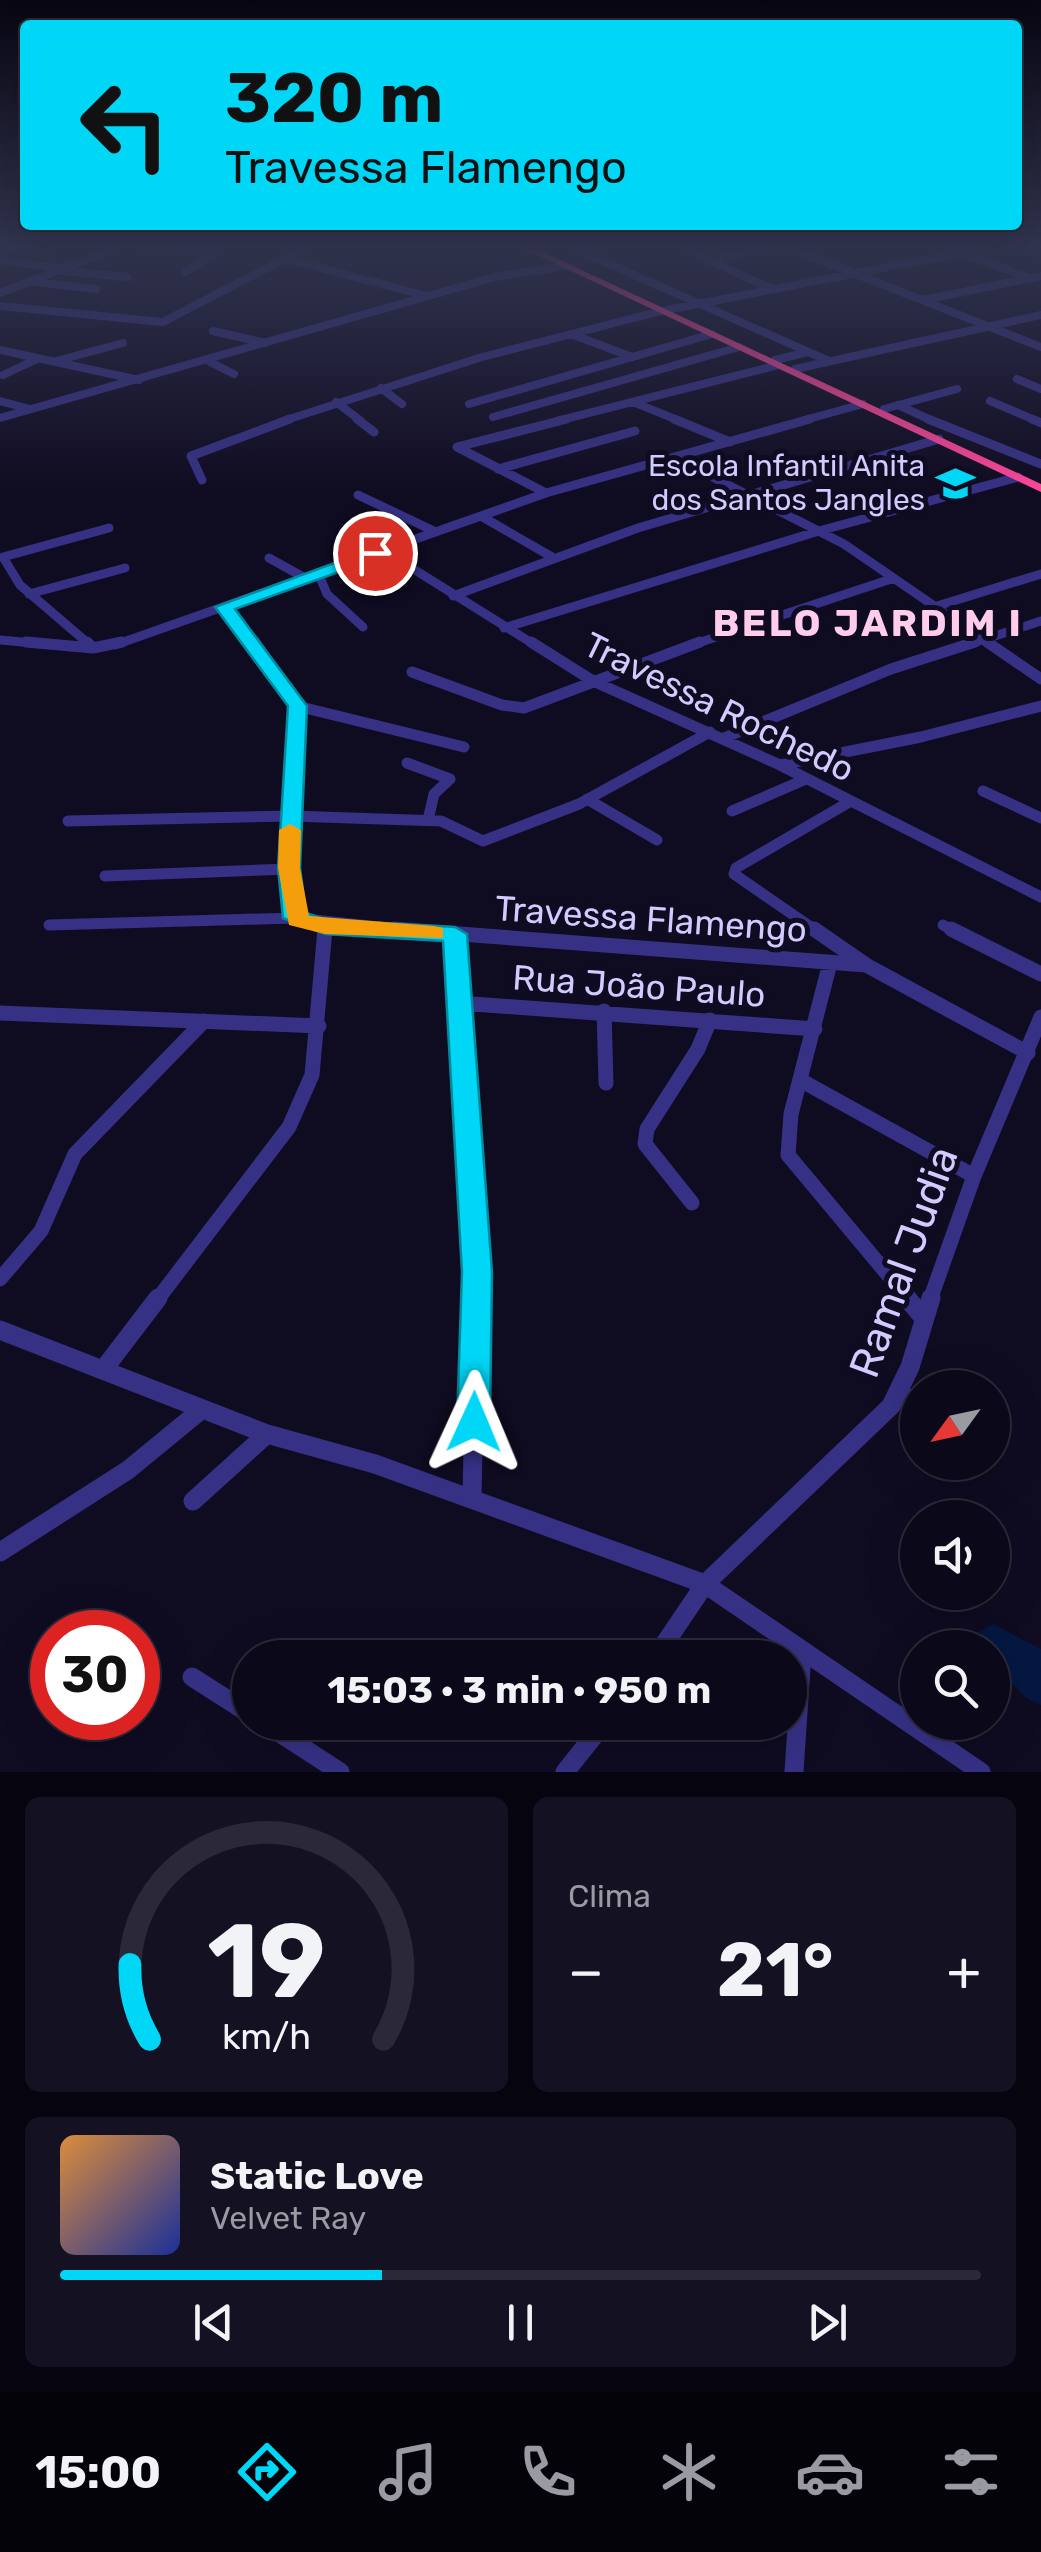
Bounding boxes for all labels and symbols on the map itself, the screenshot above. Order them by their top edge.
place label: Escola Infantil Anita dos Santos Jangles [648,448,925,518]
school or university icon: Escola Infantil Anita dos Santos Jangles [934,462,976,504]
pin [333,511,418,596]
district label: BELO JARDIM I [713,600,1023,646]
street label: Travessa Rochedo [577,623,861,791]
street label: Travessa Flamengo [494,887,808,951]
street label: Rua João Paulo [511,956,767,1016]
street label: Ramal Judia [839,1140,969,1384]
position arrow [422,1370,526,1474]
north arrow [900,1370,1010,1480]
speed limit sign: 30 [30,1610,160,1740]

